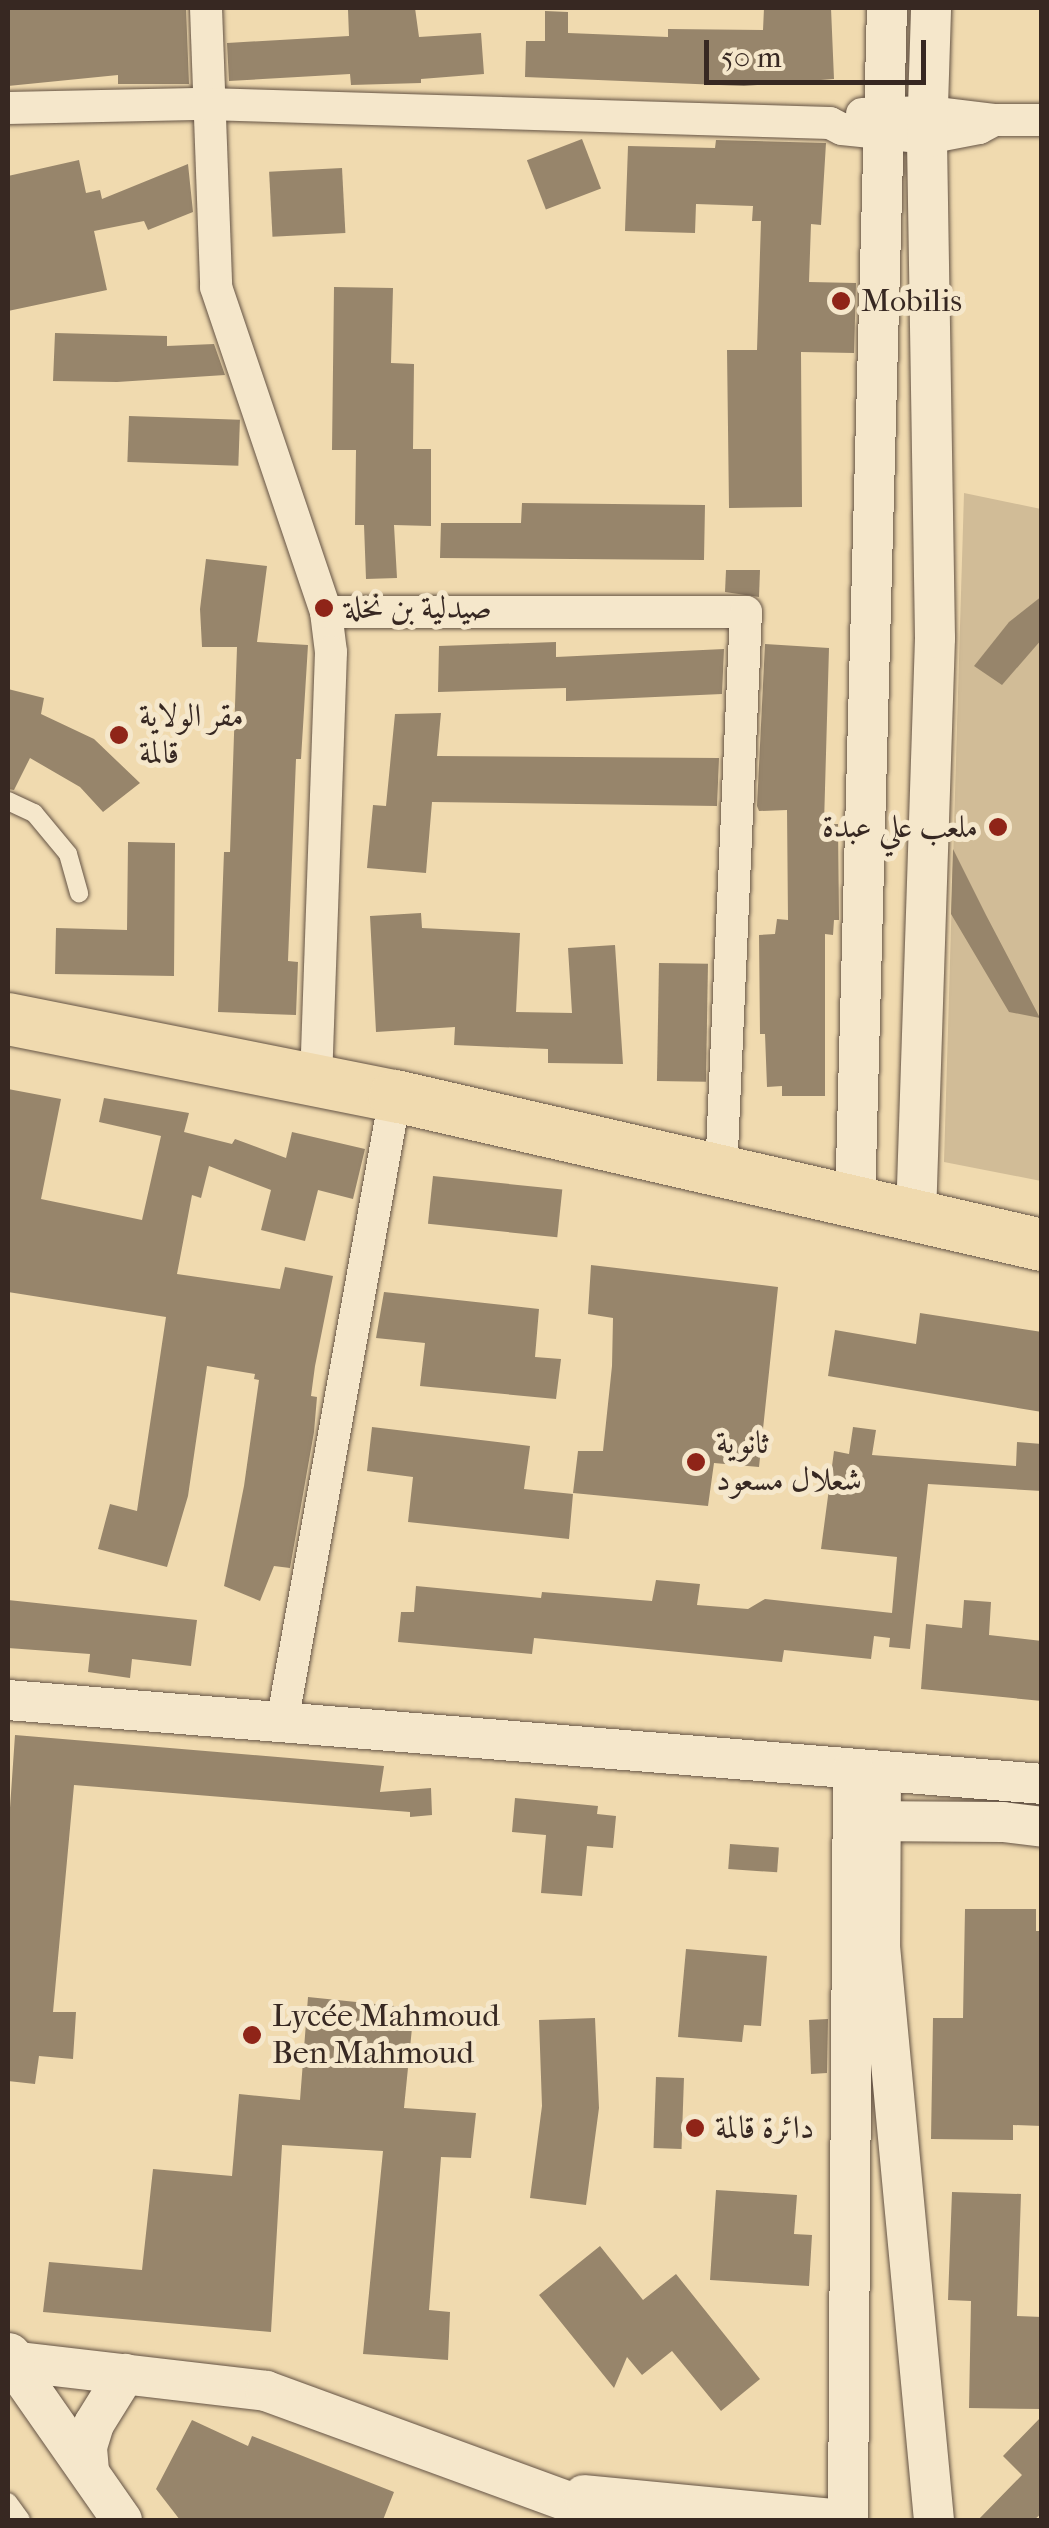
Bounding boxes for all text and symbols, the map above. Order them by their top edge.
scale bar [709,20,932,82]
text: 50 m [721,40,782,75]
place label: Mobilis [861,282,962,320]
marker: Mobilis [830,290,852,312]
place label: صيدلية بن نخلة [344,589,492,627]
marker: صيدلية بن نخلة [313,597,335,619]
place label: مقر الولاية قالمة [139,698,244,773]
marker: مقر الولاية قالمة [108,724,130,746]
place label: ملعب علي عبدة [822,808,978,846]
marker: ملعب علي عبدة [987,816,1009,838]
place label: ثانوية شعلال مسعود [716,1425,862,1500]
marker: ثانوية شعلال مسعود [685,1451,707,1473]
place label: Lycée Mahmoud Ben Mahmoud [272,1998,500,2073]
marker: Lycée Mahmoud Ben Mahmoud [241,2024,263,2046]
place label: دائرة قالمة [715,2109,814,2147]
marker: دائرة قالمة [684,2117,706,2139]

